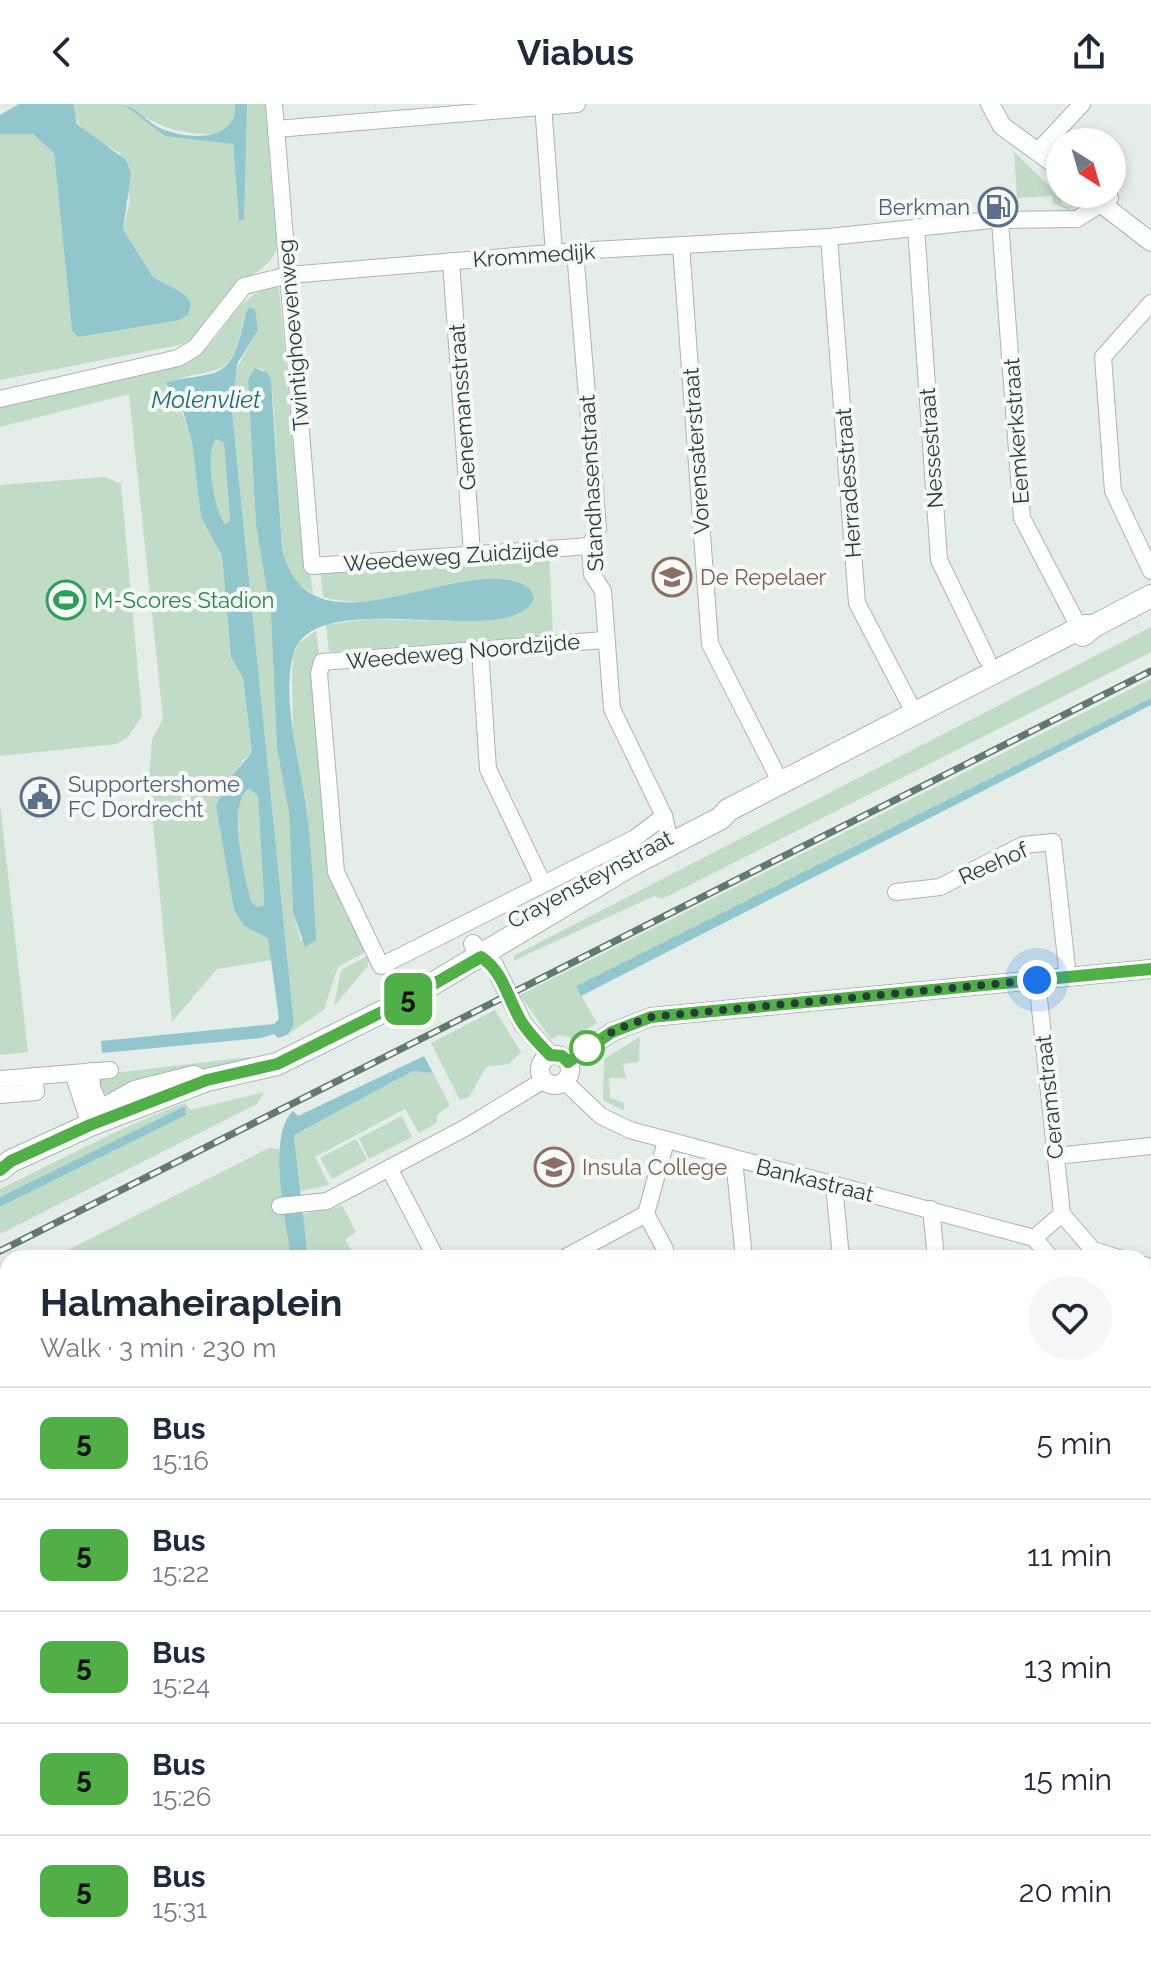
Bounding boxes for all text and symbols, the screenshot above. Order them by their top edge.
icon: back [40,30,84,74]
icon: share [1067,30,1111,74]
text: Viabus [517,31,634,73]
north arrow [1046,128,1126,208]
map controls [1046,128,1126,208]
fuel station icon: Berkman [977,186,1019,228]
place label: Berkman [878,194,970,220]
street label: Twintighoevenweg [272,238,314,432]
street label: Krommedijk [472,238,597,272]
street label: Genemansstraat [443,322,481,491]
street label: Eemkerkstraat [998,356,1034,505]
street label: Vorensaterstraat [677,366,715,535]
water label: Molenvliet [151,385,261,414]
street label: Nessestraat [914,386,948,509]
street label: Standhasenstraat [573,393,609,572]
street label: Herradesstraat [830,406,866,559]
street label: Weedeweg Zuidzijde [343,536,559,576]
school or university icon: De Repelaer [651,556,693,598]
place label: De Repelaer [700,564,827,590]
sports icon: M-Scores Stadion [45,579,87,621]
place label: M-Scores Stadion [94,587,274,613]
street label: Weedeweg Noordzijde [345,628,581,674]
place label: Supportershome FC Dordrecht [68,771,240,822]
public building icon: Supportershome FC Dordrecht [19,776,61,818]
street label: Crayensteynstraat [503,824,678,934]
street label: Reehof [954,836,1032,890]
your location [1017,960,1057,1000]
line badge: 5 [382,973,434,1025]
text: 5 [400,982,416,1015]
unlabelled marker [570,1031,604,1065]
street label: Ceramstraat [1029,1033,1068,1160]
school or university icon: Insula College [533,1146,575,1188]
street label: Bankastraat [754,1153,877,1207]
place label: Insula College [582,1154,727,1180]
button: heart [1028,1276,1112,1360]
text: Halmaheiraplein [40,1280,342,1325]
text: Walk · 3 min · 230 m [40,1333,276,1363]
text: Bus [152,1411,206,1446]
text: 5 [76,1426,92,1459]
text: 5 min [1036,1426,1112,1461]
text: 15:16 [152,1446,209,1476]
text: Bus [152,1523,206,1558]
text: 5 [76,1538,92,1571]
text: 11 min [1027,1538,1112,1573]
text: 15:22 [152,1558,209,1588]
text: Bus [152,1635,206,1670]
text: 5 [76,1650,92,1683]
text: 13 min [1024,1650,1112,1685]
text: 15:24 [152,1670,210,1700]
text: Bus [152,1747,206,1782]
text: 5 [76,1762,92,1795]
text: 15 min [1024,1762,1112,1797]
text: 15:26 [152,1782,211,1812]
text: Bus [152,1859,206,1894]
text: 5 [76,1874,92,1907]
text: 20 min [1019,1874,1112,1909]
text: 15:31 [152,1894,207,1924]

